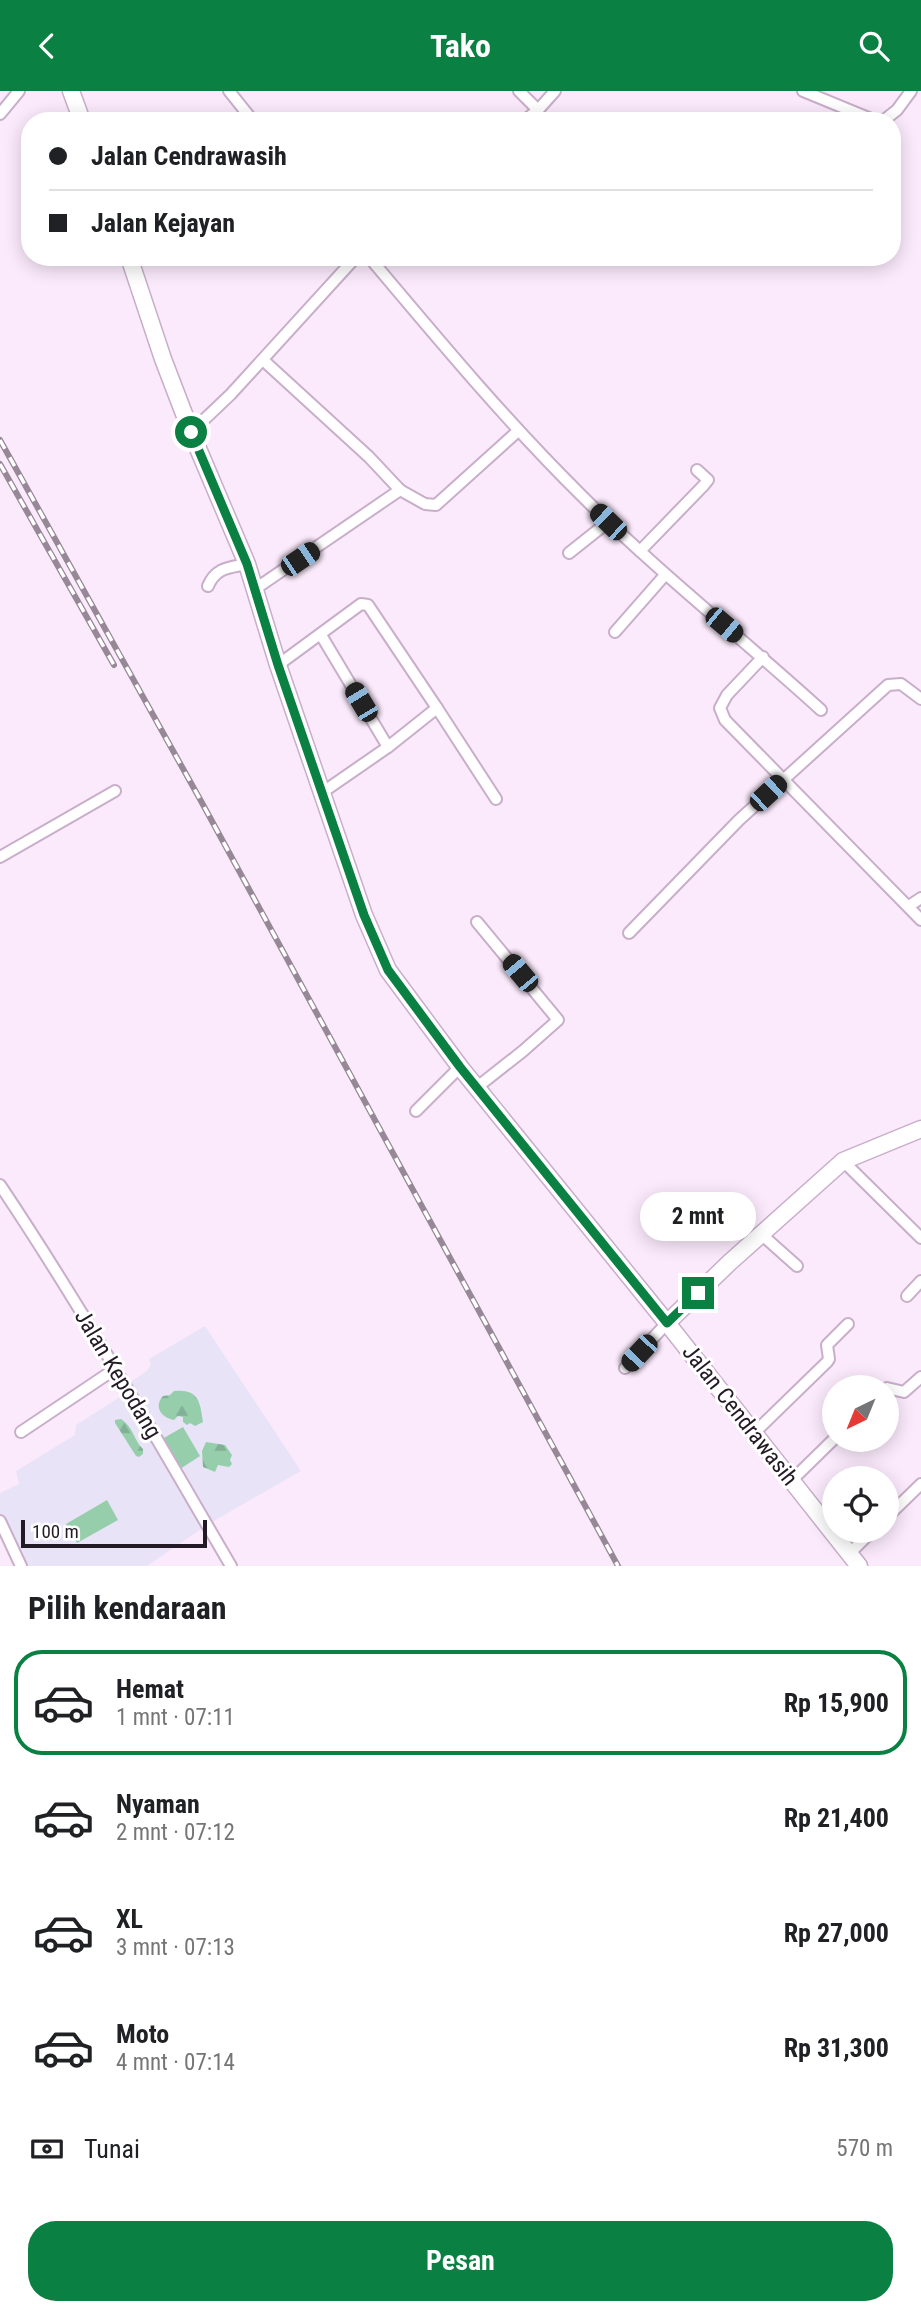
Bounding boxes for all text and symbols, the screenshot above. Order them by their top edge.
icon: back [28,27,66,65]
text: Tako [430,27,491,65]
icon: search [855,27,893,65]
text: Jalan Cendrawasih [91,141,287,171]
text: Jalan Kejayan [91,208,235,238]
route start [175,416,207,448]
car [586,500,631,544]
car [277,539,324,579]
car [702,603,747,647]
car [342,679,381,725]
car [746,771,791,815]
car [499,950,542,996]
callout: 2 mnt [640,1191,756,1241]
text: 2 mnt [672,1203,724,1230]
route end [682,1277,714,1309]
street label: Jalan Kepodang [69,1305,167,1443]
car [617,1330,662,1376]
street label: Jalan Cendrawasih [677,1339,803,1491]
north arrow [822,1375,900,1453]
map controls [822,1375,899,1543]
button: locate [822,1466,899,1543]
scale bar [21,1517,206,1549]
text: 100 m [32,1520,79,1543]
text: Pilih kendaraan [28,1589,227,1627]
icon: car [32,1671,95,1734]
text: Hemat [116,1674,184,1704]
text: Rp 15,900 [784,1688,889,1718]
text: 1 mnt · 07:11 [116,1704,235,1731]
icon: car [32,1786,95,1849]
text: Nyaman [116,1789,200,1819]
text: Rp 21,400 [784,1803,889,1833]
text: 2 mnt · 07:12 [116,1819,235,1846]
icon: car [32,1901,95,1964]
text: XL [116,1904,143,1934]
text: Rp 27,000 [784,1918,889,1948]
text: 3 mnt · 07:13 [116,1934,235,1961]
icon: car [32,2016,95,2079]
text: Moto [116,2019,169,2049]
text: Rp 31,300 [784,2033,889,2063]
text: 4 mnt · 07:14 [116,2049,235,2076]
icon: cash [28,2130,66,2168]
text: Tunai [84,2134,140,2164]
text: 570 m [836,2135,893,2162]
button: Pesan [28,2221,893,2301]

